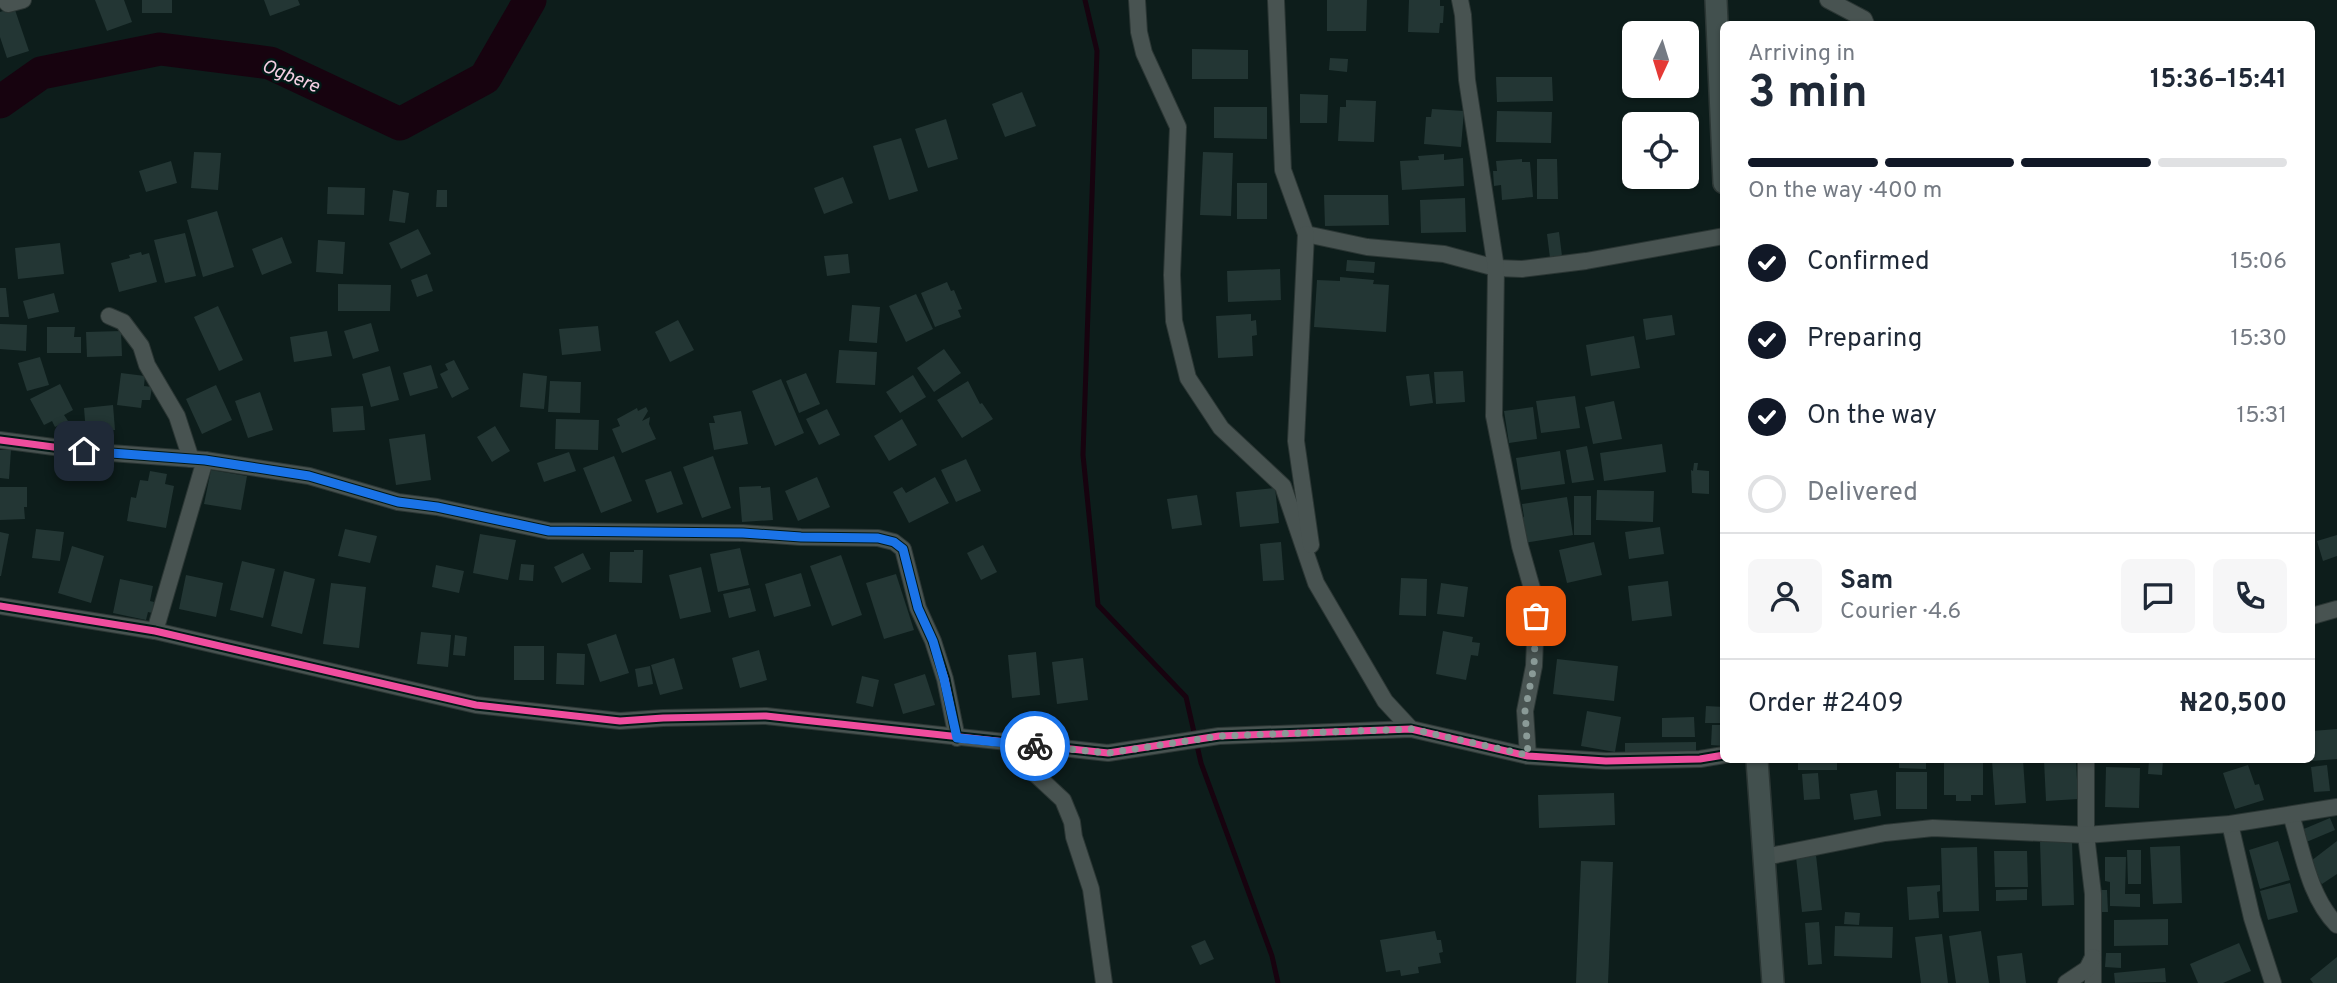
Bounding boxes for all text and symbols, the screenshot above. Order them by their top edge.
north arrow [1622,21,1699,98]
map controls [1622,21,1699,189]
text: Arriving in [1748,40,1855,69]
water label: Ogbere [258,54,323,99]
text: 15:36–15:41 [2150,64,2287,97]
text: 3 min [1748,65,1868,124]
button: locate [1622,112,1699,189]
text: On the way · 400 m [1748,177,1942,206]
icon: check [1748,244,1786,282]
text: Confirmed [1807,246,1930,279]
text: 15:06 [2230,248,2287,277]
icon: check [1748,321,1786,359]
text: Preparing [1807,323,1922,356]
text: 15:30 [2231,325,2287,354]
icon: check [1748,398,1786,436]
text: On the way [1807,400,1937,433]
text: 15:31 [2237,402,2287,431]
pin [54,421,114,481]
icon: home [65,432,103,470]
text: Delivered [1807,477,1918,510]
button: person [1748,559,1822,633]
button: chat [2121,559,2195,633]
button: phone [2213,559,2287,633]
text: Sam [1840,565,1893,598]
pin [1506,586,1566,646]
icon: bag [1517,597,1555,635]
text: Courier · 4.6 [1840,598,1961,627]
text: Order #2409 [1748,688,1903,721]
text: ₦20,500 [2180,688,2287,721]
courier [1000,711,1070,781]
icon: bike [1016,727,1054,765]

